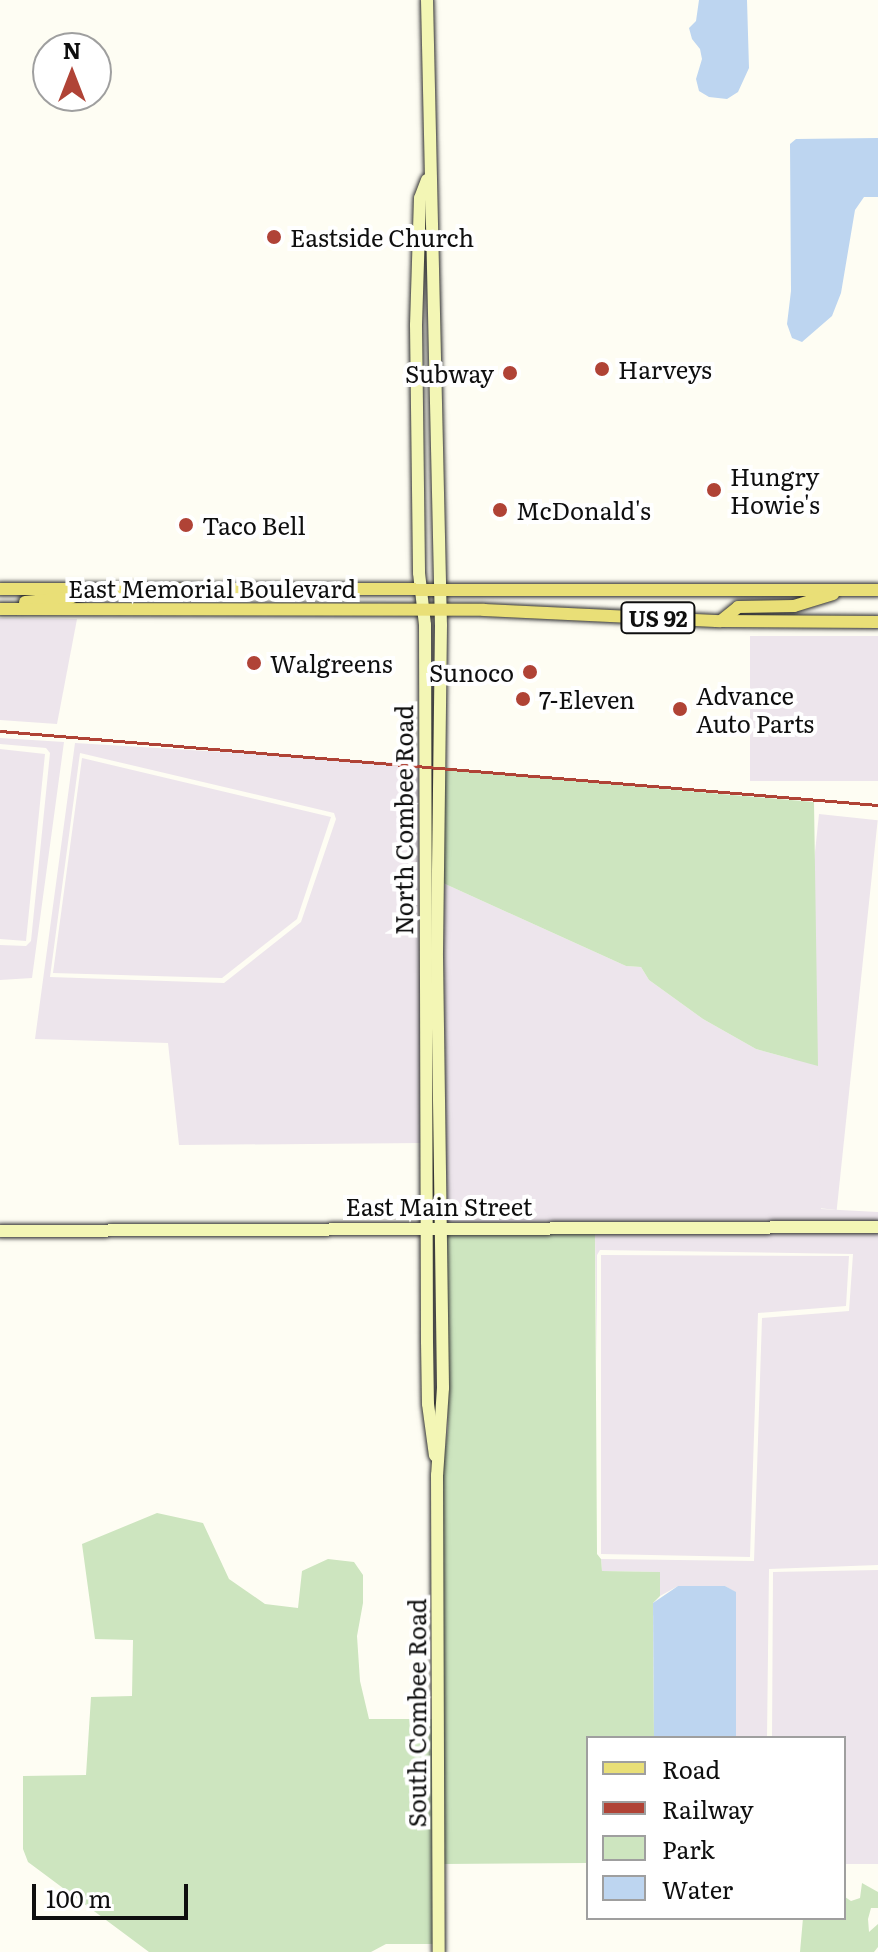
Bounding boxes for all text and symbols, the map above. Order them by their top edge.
north arrow [32,32,112,112]
text: N [63,33,81,66]
place label: Eastside Church [290,223,474,251]
marker: Eastside Church [265,228,283,246]
place label: Harveys [618,355,712,383]
place label: Subway [405,359,494,387]
marker: Harveys [593,360,611,378]
marker: Subway [501,364,519,382]
place label: Hungry Howie's [730,462,820,518]
marker: Hungry Howie's [705,481,723,499]
place label: McDonald's [516,496,651,524]
marker: McDonald's [491,501,509,519]
place label: Taco Bell [202,511,306,539]
marker: Taco Bell [177,516,195,534]
street label: East Memorial Boulevard [68,574,356,602]
road number: US 92 [620,600,696,636]
place label: Walgreens [270,649,392,677]
marker: Walgreens [245,654,263,672]
place label: Sunoco [429,658,514,686]
marker: Sunoco [521,663,539,681]
place label: Advance Auto Parts [696,681,814,737]
place label: 7-Eleven [539,685,635,713]
marker: 7-Eleven [514,690,532,708]
marker: Advance Auto Parts [671,700,689,718]
street label: North Combee Road [389,705,417,935]
street label: East Main Street [346,1192,532,1220]
street label: South Combee Road [402,1599,430,1827]
legend [586,1736,846,1920]
text: Road [662,1751,720,1786]
text: Railway [662,1791,754,1826]
text: Park [662,1831,715,1866]
scale bar [36,1868,192,1918]
text: Water [662,1871,733,1906]
text: 100 m [46,1880,112,1915]

